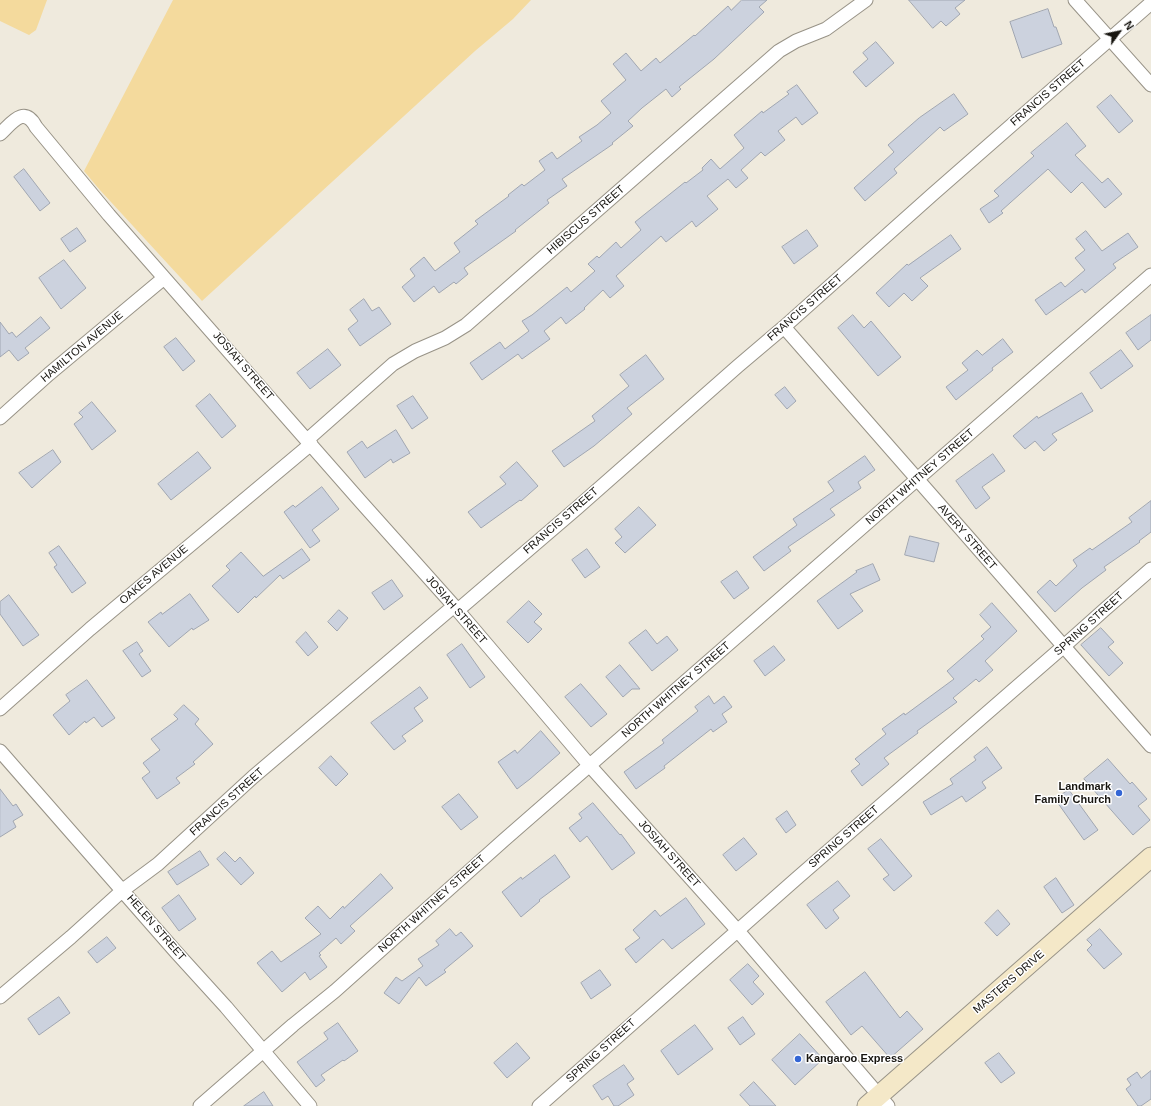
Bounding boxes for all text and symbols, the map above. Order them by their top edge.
north arrow [1099,12,1139,52]
text: N [1122,19,1136,32]
street label: FRANCIS STREET [1008,57,1088,129]
street label: HIBISCUS STREET [545,183,627,257]
street label: FRANCIS STREET [765,272,845,344]
street label: HAMILTON AVENUE [38,309,126,385]
street label: JOSIAH STREET [210,329,276,403]
street label: NORTH WHITNEY STREET [863,426,977,528]
street label: FRANCIS STREET [521,485,601,557]
street label: AVERY STREET [935,501,999,573]
street label: OAKES AVENUE [117,543,191,607]
street label: JOSIAH STREET [423,573,489,647]
street label: SPRING STREET [1052,589,1126,659]
street label: NORTH WHITNEY STREET [619,639,733,741]
street label: FRANCIS STREET [187,765,267,839]
place label: Landmark Family Church [1035,780,1111,806]
marker: Landmark Family Church [1114,788,1124,798]
street label: SPRING STREET [806,803,882,871]
street label: JOSIAH STREET [635,818,703,890]
street label: NORTH WHITNEY STREET [376,853,488,955]
street label: HELEN STREET [124,892,188,964]
street label: MASTERS DRIVE [971,948,1047,1016]
street label: SPRING STREET [564,1016,638,1086]
place label: Kangaroo Express [806,1052,903,1066]
marker: Kangaroo Express [793,1054,803,1064]

